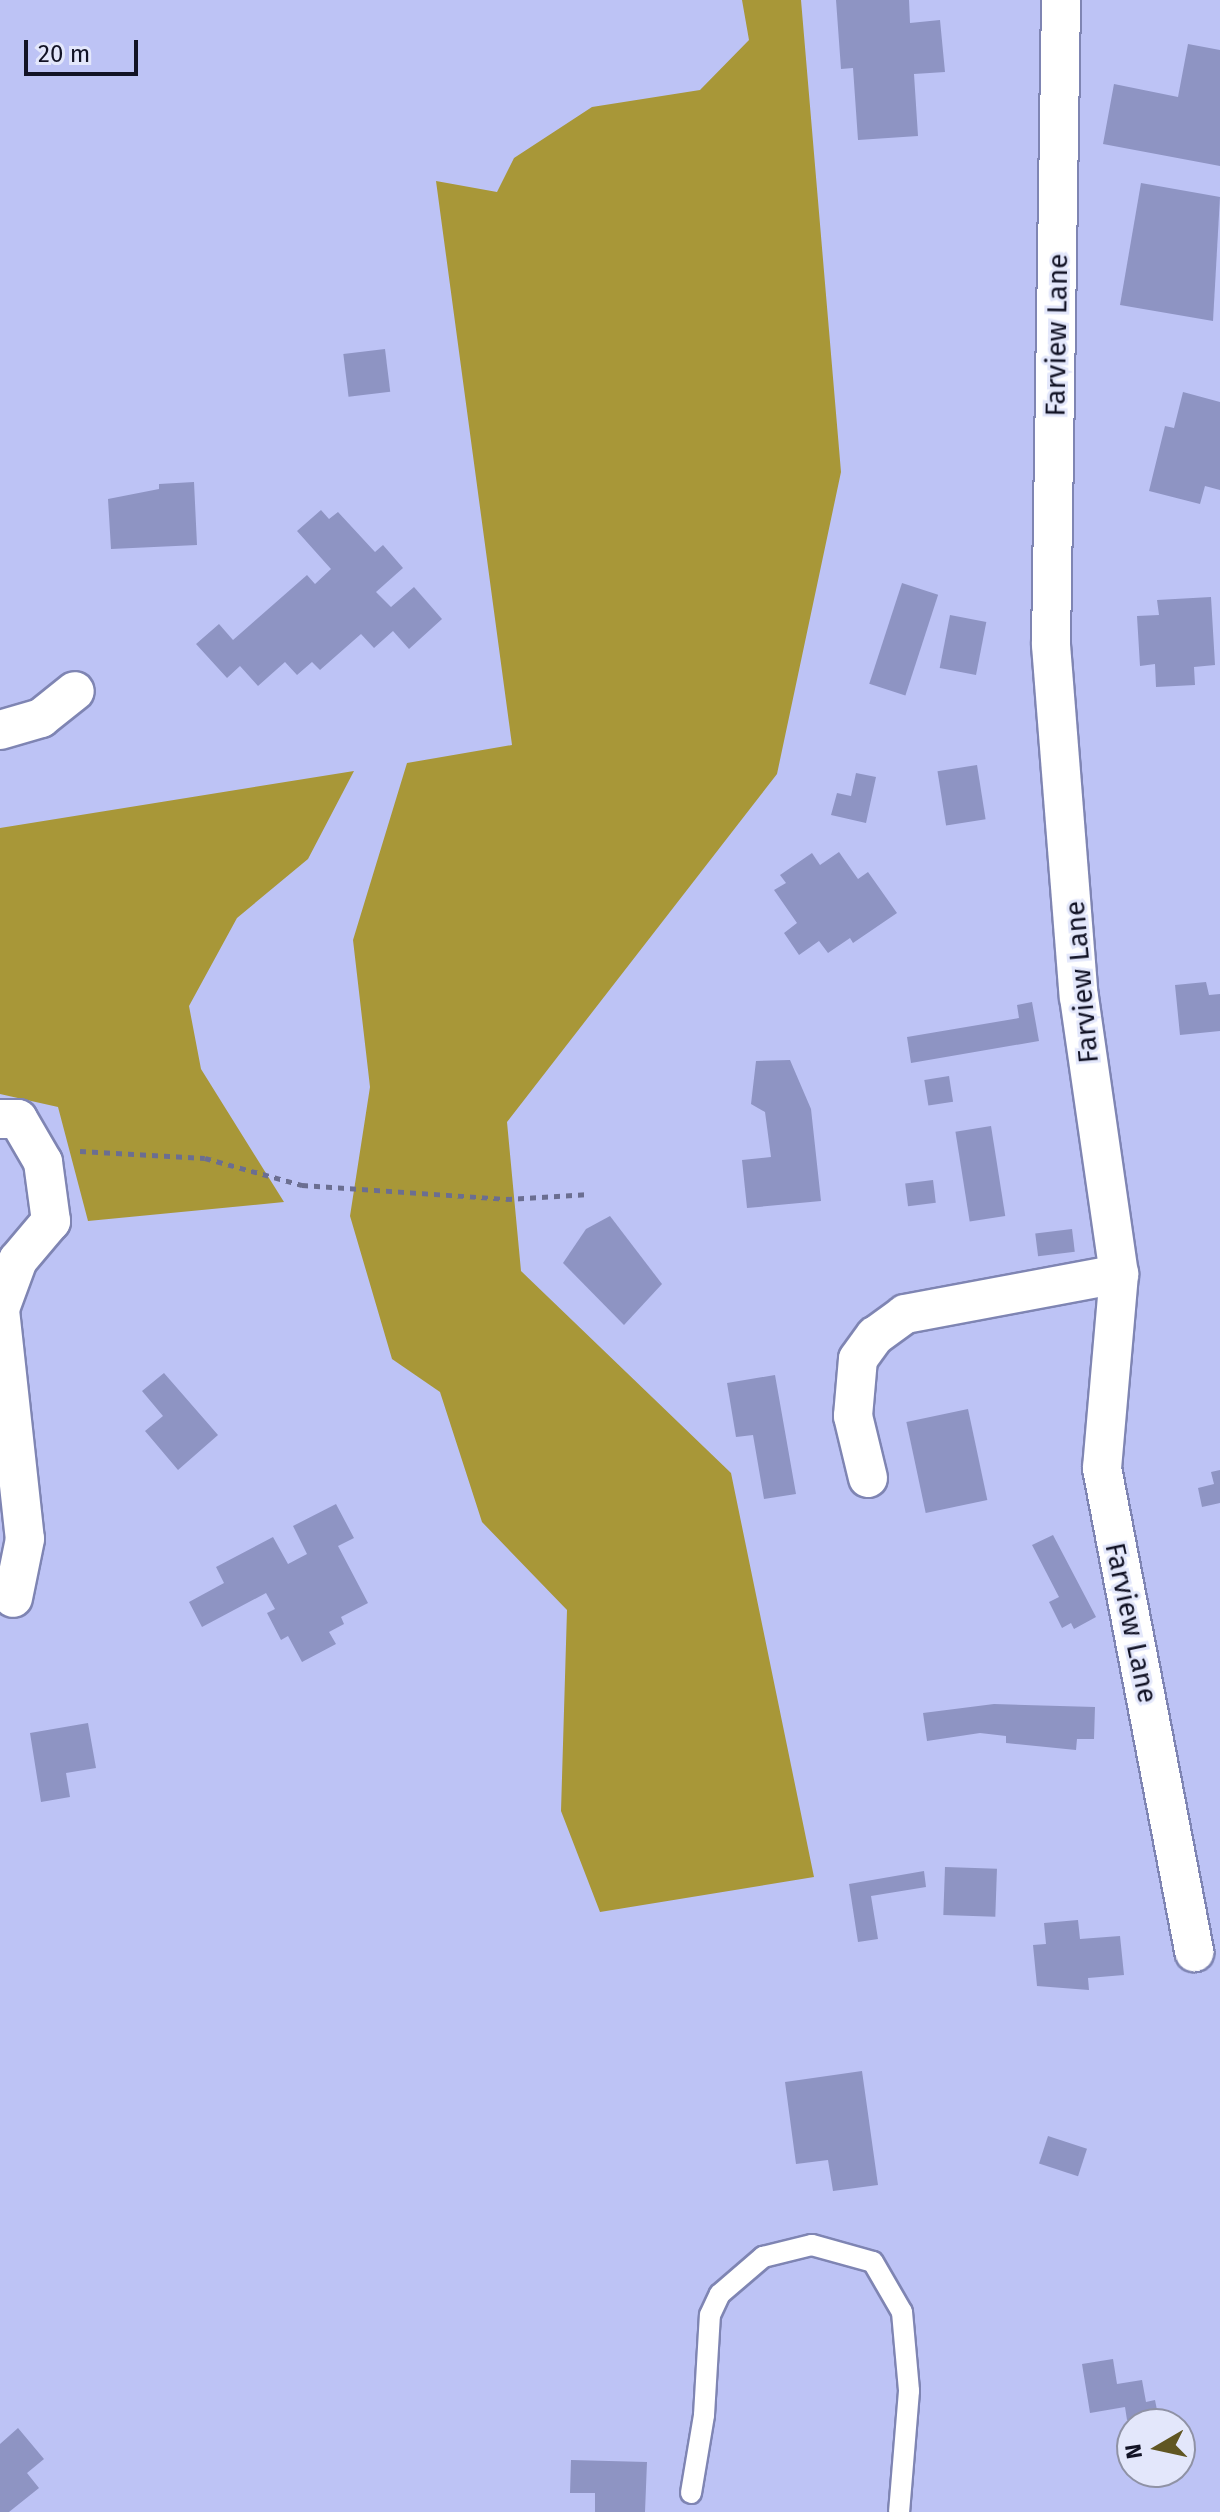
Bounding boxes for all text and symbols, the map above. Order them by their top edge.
scale bar [28,24,142,74]
text: 20 m [38,40,90,68]
street label: Farview Lane [1039,253,1075,417]
street label: Farview Lane [1058,899,1106,1065]
street label: Farview Lane [1098,1540,1164,1706]
north arrow [1116,2408,1196,2488]
text: N [1119,2442,1148,2461]

